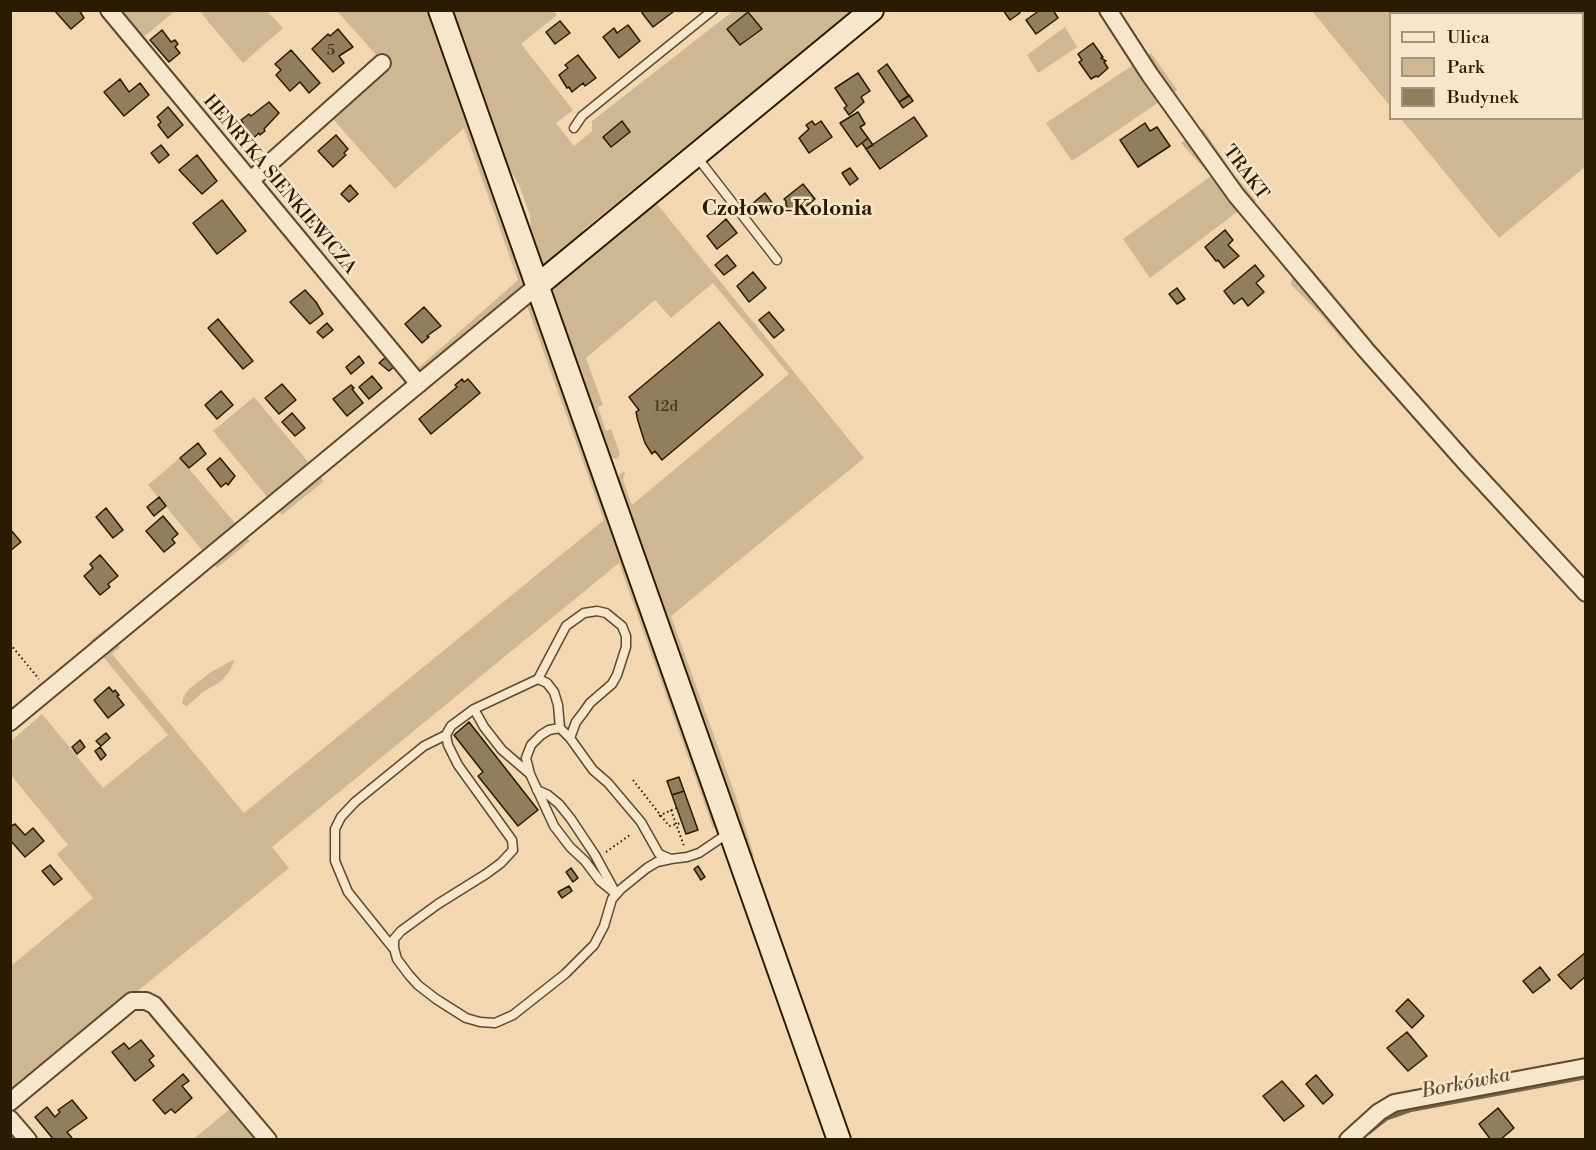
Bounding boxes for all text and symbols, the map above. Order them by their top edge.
legend [1389,12,1584,120]
text: Ulica [1447,26,1490,49]
house number: 5 [327,42,335,60]
text: Park [1447,56,1484,79]
text: Budynek [1447,86,1518,109]
street label: HENRYKA SIENKIEWICZA [198,91,360,279]
street label: TRAKT [1217,141,1273,205]
district label: Czołowo-Kolonia [702,197,872,223]
house number: 12d [654,398,678,416]
water label: Borkówka [1420,1064,1512,1104]

